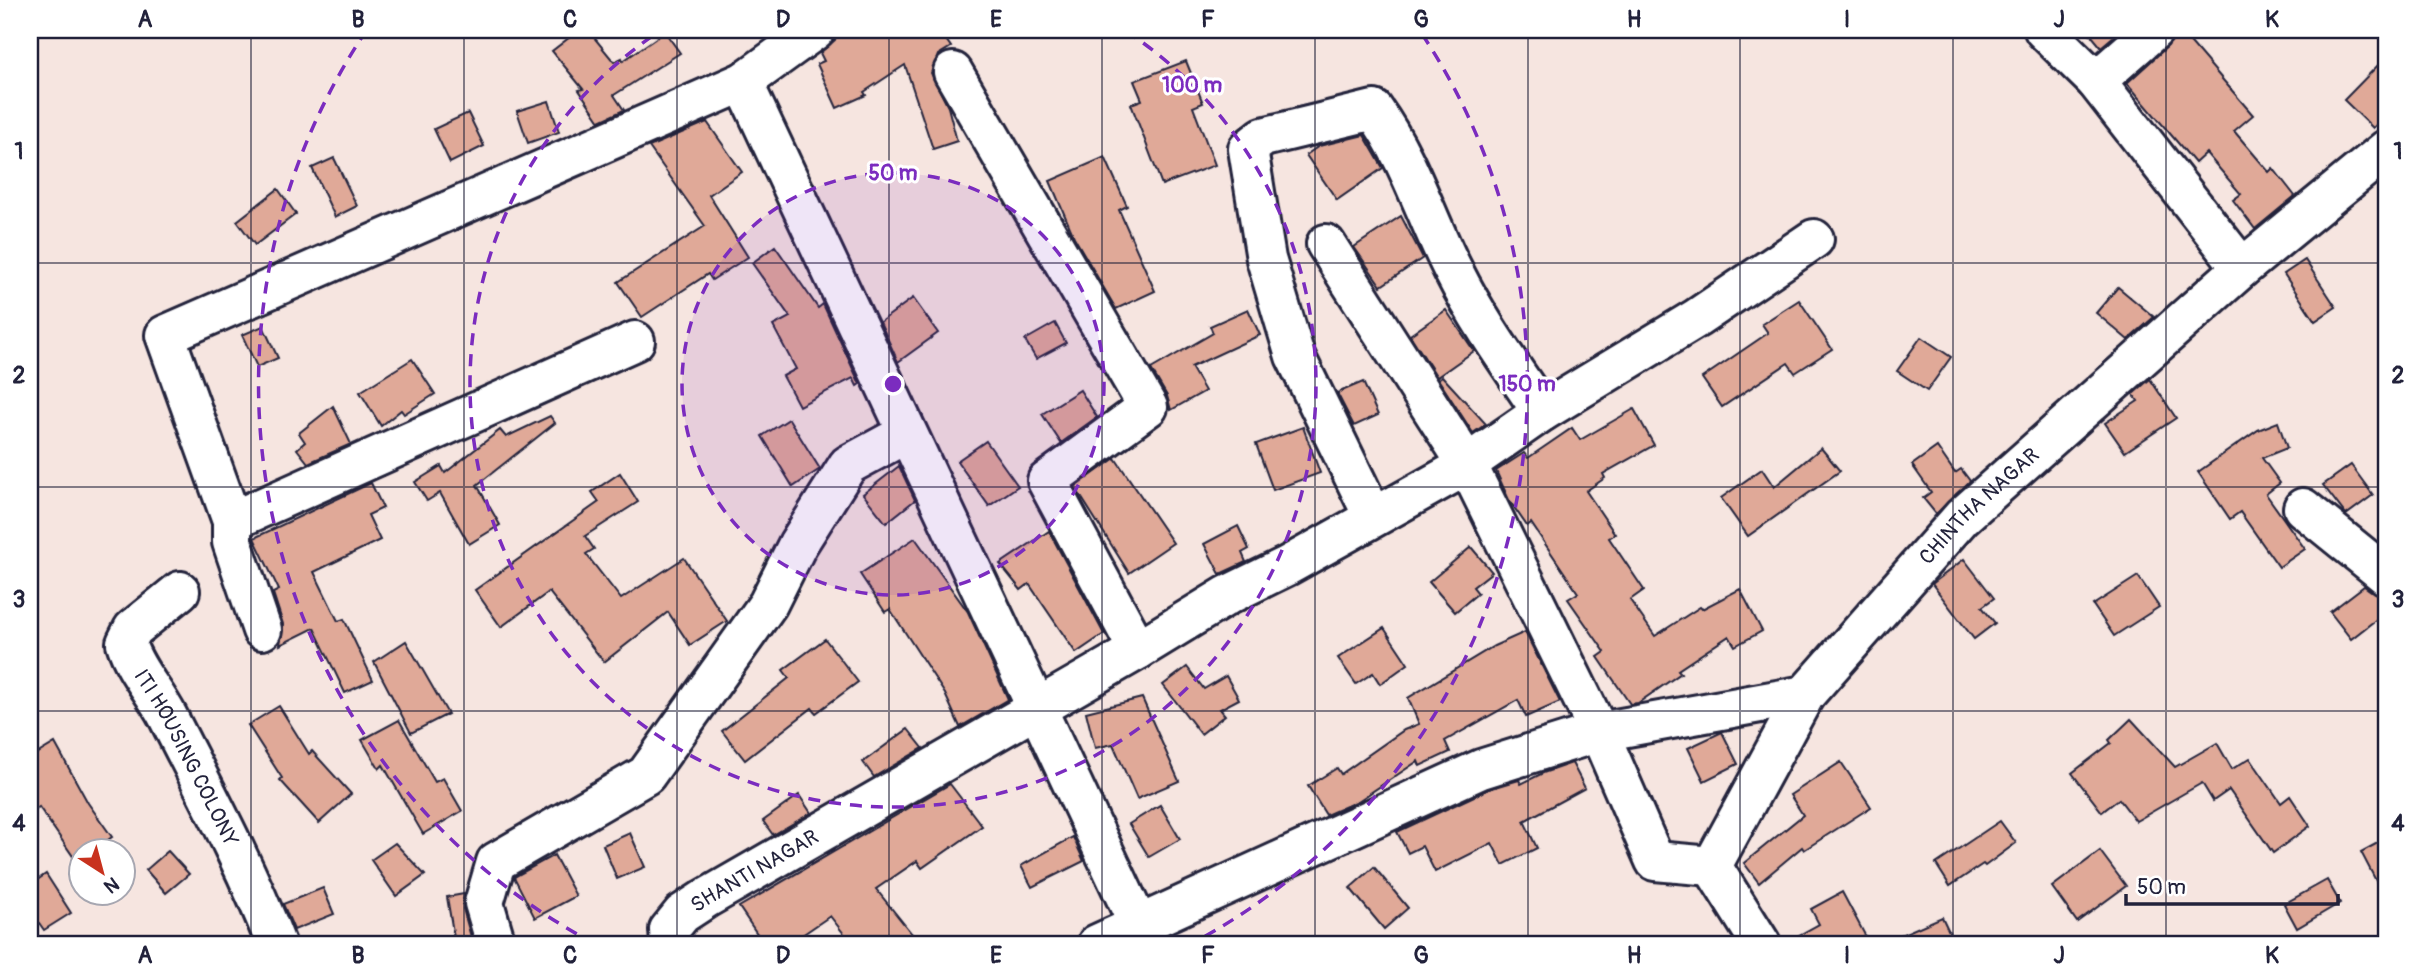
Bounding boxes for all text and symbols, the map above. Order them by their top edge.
text: A [138,5,153,34]
text: B [351,5,365,34]
text: C [563,5,577,34]
text: D [776,5,790,34]
text: E [990,5,1002,34]
text: F [1201,5,1215,34]
text: G [1413,5,1429,34]
text: H [1627,5,1641,34]
text: I [1844,5,1850,34]
text: J [2053,5,2065,34]
text: K [2265,5,2279,34]
text: 100 m [1162,72,1222,99]
text: 1 [15,137,24,166]
text: 1 [2394,137,2403,166]
text: 50 m [869,160,918,187]
text: 2 [13,361,26,390]
text: 2 [2392,361,2405,390]
text: 150 m [1498,371,1556,398]
centre of rings [881,372,905,396]
street label: CHINTHA NAGAR [1913,441,2045,570]
text: 3 [13,585,25,614]
text: 3 [2392,585,2404,614]
street label: ITI HOUSING COLONY [128,664,245,850]
text: 4 [12,809,26,838]
text: 4 [2391,809,2405,838]
street label: SHANTI NAGAR [685,823,823,918]
north arrow [66,838,136,908]
scale bar [2126,862,2338,906]
text: N [99,871,124,899]
text: 50 m [2137,874,2186,901]
text: A [138,941,153,970]
text: B [351,941,365,970]
text: C [563,941,577,970]
text: D [776,941,790,970]
text: E [990,941,1002,970]
text: F [1201,941,1215,970]
text: G [1413,941,1429,970]
text: H [1627,941,1641,970]
text: I [1844,941,1850,970]
text: J [2053,941,2065,970]
text: K [2265,941,2279,970]

